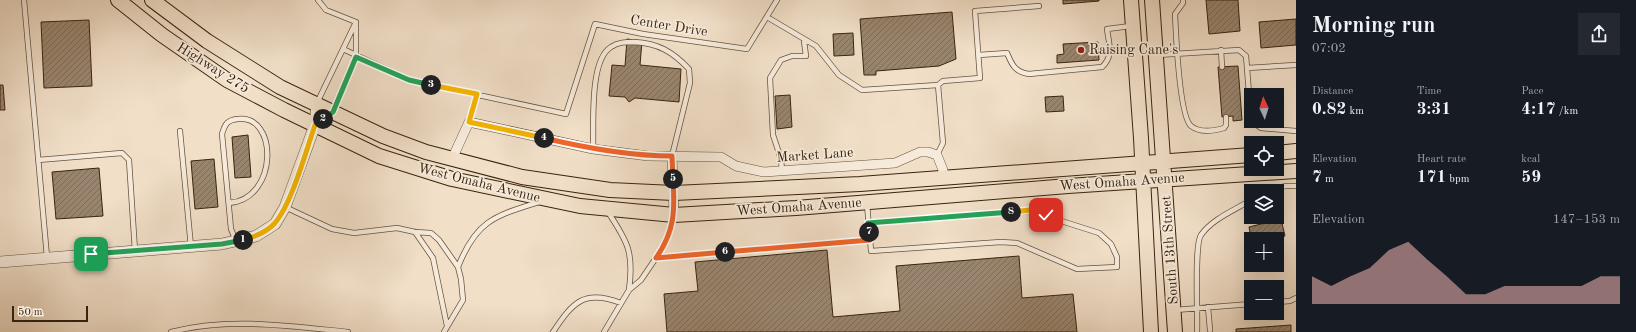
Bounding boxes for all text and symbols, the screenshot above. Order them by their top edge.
street label: Center Drive [629,13,709,39]
button: share [1578,13,1620,55]
text: Morning run [1312,15,1435,37]
street label: Highway 275 [174,40,252,96]
text: 07:02 [1312,42,1346,55]
place label: Raising Cane's [1089,43,1178,57]
marker: Raising Cane's [1076,45,1086,55]
pin: 3 [421,75,441,95]
text: 3 [428,79,434,90]
text: Distance [1312,86,1353,97]
text: Time [1417,86,1441,97]
text: Pace [1521,86,1544,97]
north arrow [1244,88,1284,128]
map controls [1244,88,1284,320]
text: 0.82 [1312,101,1346,118]
text: 3:31 [1417,101,1451,118]
text: 4:17 [1521,101,1556,118]
text: km [1346,106,1364,117]
text: /km [1556,106,1578,117]
pin: 2 [313,109,333,129]
text: 2 [320,113,326,124]
pin: 4 [534,128,554,148]
text: 4 [541,132,547,143]
button: locate [1244,136,1284,176]
street label: Market Lane [776,145,854,165]
text: Elevation [1312,154,1357,165]
text: Heart rate [1417,154,1466,165]
text: kcal [1521,154,1540,165]
street label: West Omaha Avenue [416,161,542,205]
pin: 5 [663,169,683,189]
text: 7 [1312,169,1322,186]
text: 171 [1417,169,1446,186]
text: 59 [1521,169,1541,186]
street label: West Omaha Avenue [1059,171,1185,193]
text: 5 [670,173,676,184]
text: m [1322,174,1334,185]
text: bpm [1446,174,1469,185]
button: layers [1244,184,1284,224]
street label: South 13th Street [1159,195,1181,305]
street label: West Omaha Avenue [736,196,862,218]
pin [1029,198,1063,232]
pin: 8 [1001,202,1021,222]
icon: check [1035,204,1057,226]
text: 8 [1008,206,1014,217]
text: Elevation [1312,213,1365,226]
text: 147–153 m [1553,213,1620,226]
pin: 7 [859,222,879,242]
text: 7 [866,226,872,237]
pin: 1 [233,230,253,250]
button: + [1244,232,1284,272]
text: 1 [240,234,246,245]
pin [74,237,108,271]
pin: 6 [715,242,735,262]
icon: arrive [80,243,102,265]
text: 6 [722,246,728,257]
button: − [1244,280,1284,320]
scale bar [12,304,88,323]
text: 50 m [18,307,43,318]

